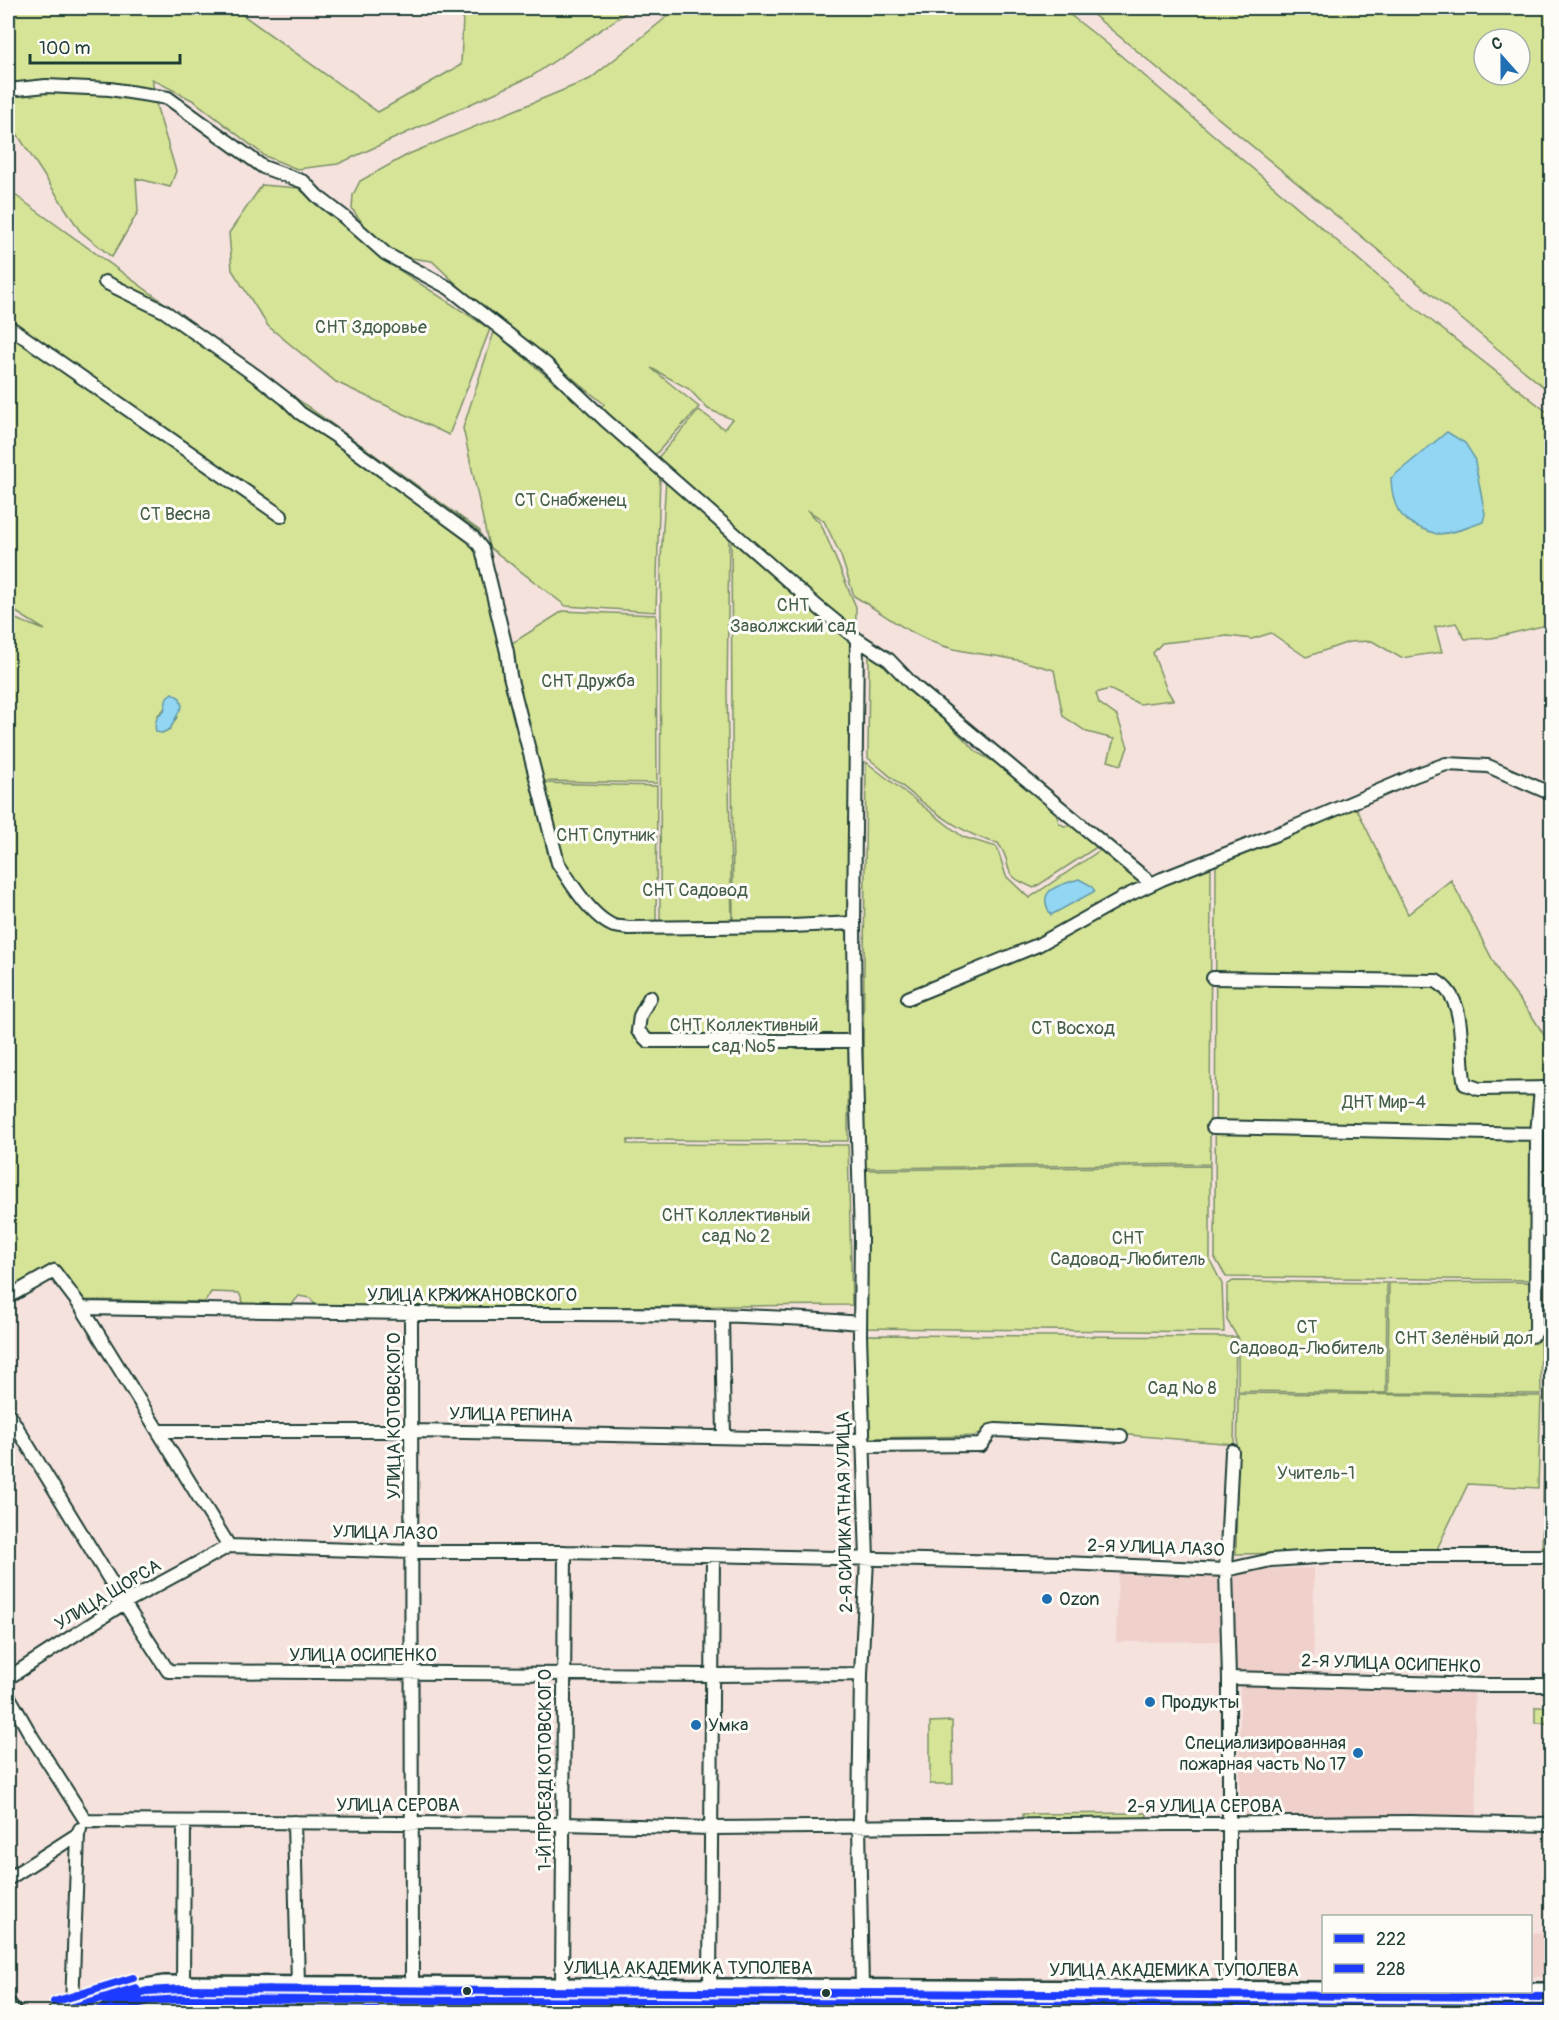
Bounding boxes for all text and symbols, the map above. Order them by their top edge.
scale bar [30,27,180,65]
north arrow [1472,27,1532,87]
text: С [1489,33,1505,55]
text: 100 m [39,37,91,60]
park label: СНТ Здоровье [315,316,427,339]
park label: СТ Снабженец [515,489,627,512]
park label: СТ Весна [140,503,210,526]
park label: СНТ Заволжский сад [730,594,856,638]
park label: СНТ Дружба [541,670,635,693]
park label: СНТ Спутник [556,824,656,847]
park label: СНТ Садовод [642,879,748,902]
park label: СНТ Коллективный сад №5 [670,1014,818,1058]
park label: СТ Восход [1031,1017,1115,1040]
park label: ДНТ Мир-4 [1341,1091,1426,1114]
park label: СНТ Коллективный сад № 2 [662,1204,810,1248]
park label: СНТ Садовод-Любитель [1050,1227,1206,1271]
street label: УЛИЦА КРЖИЖАНОВСКОГО [367,1284,577,1307]
park label: СТ Садовод-Любитель [1229,1316,1385,1360]
park label: СНТ Зелёный дол [1395,1327,1533,1350]
street label: УЛИЦА КОТОВСКОГО [383,1332,406,1500]
park label: Сад № 8 [1148,1377,1217,1400]
street label: УЛИЦА РЕПИНА [449,1402,573,1428]
street label: 2-Я СИЛИКАТНАЯ УЛИЦА [832,1411,858,1613]
park label: Учитель-1 [1277,1462,1355,1485]
street label: УЛИЦА ЛАЗО [332,1521,438,1545]
street label: 2-Я УЛИЦА ЛАЗО [1087,1534,1225,1562]
street label: УЛИЦА ЩОРСА [51,1554,166,1636]
place label: Ozon [1059,1588,1099,1611]
marker: Ozon [1040,1592,1054,1606]
street label: УЛИЦА ОСИПЕНКО [289,1644,437,1667]
street label: 2-Я УЛИЦА ОСИПЕНКО [1301,1649,1481,1679]
street label: 1-Й ПРОЕЗД КОТОВСКОГО [534,1669,557,1871]
place label: Продукты [1162,1691,1239,1714]
marker: Продукты [1143,1695,1157,1709]
place label: Умка [708,1714,748,1737]
marker: Умка [689,1718,703,1732]
place label: Специализированная пожарная часть № 17 [1179,1732,1346,1776]
marker: Специализированная пожарная часть № 17 [1351,1746,1365,1760]
street label: УЛИЦА СЕРОВА [336,1794,460,1817]
street label: 2-Я УЛИЦА СЕРОВА [1127,1795,1283,1818]
legend [1322,1915,1532,1993]
text: 222 [1376,1928,1406,1951]
street label: УЛИЦА АКАДЕМИКА ТУПОЛЕВА [563,1957,813,1980]
text: 228 [1376,1958,1405,1981]
street label: УЛИЦА АКАДЕМИКА ТУПОЛЕВА [1049,1959,1299,1982]
unlabelled marker [461,1985,473,1997]
unlabelled marker [820,1987,832,1999]

